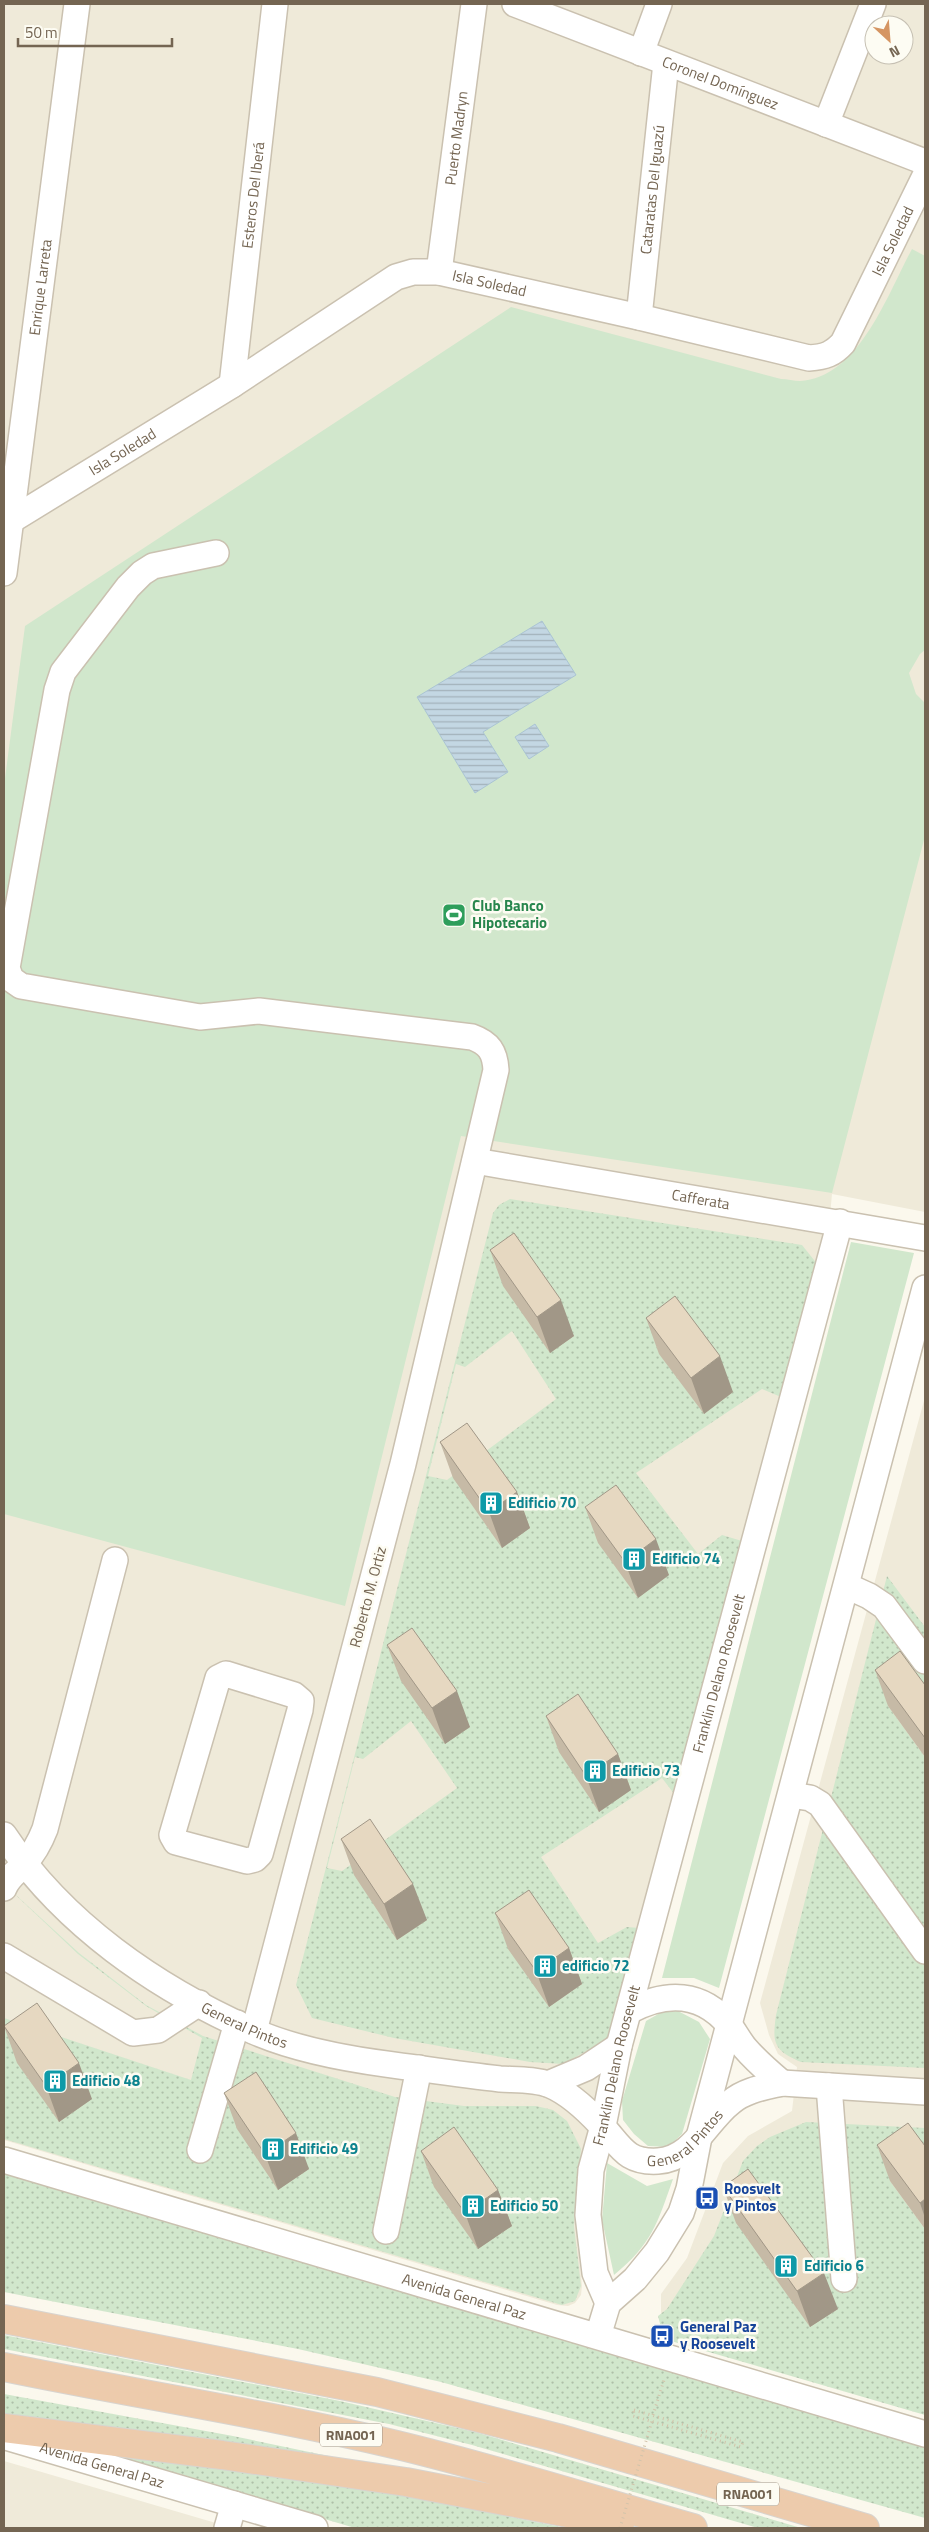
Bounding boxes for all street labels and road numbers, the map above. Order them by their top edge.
street label: Coronel Domínguez [659,50,782,116]
street label: Puerto Madryn [438,90,474,187]
street label: Cataratas Del Iguazú [634,124,670,255]
street label: Esteros Del Iberá [235,140,270,250]
street label: Isla Soledad [866,202,919,280]
street label: Enrique Larreta [23,237,58,337]
street label: Isla Soledad [450,263,529,302]
street label: Isla Soledad [84,422,160,481]
street label: Cafferata [670,1183,732,1215]
street label: Roberto M. Ortiz [343,1544,392,1650]
street label: Franklin Delano Roosevelt [686,1591,751,1756]
street label: Franklin Delano Roosevelt [586,1982,646,2148]
street label: General Pintos [197,1996,291,2054]
street label: General Pintos [647,2104,728,2172]
street label: Avenida General Paz [399,2267,529,2326]
road number: RNA001 [320,2424,382,2446]
street label: Avenida General Paz [37,2436,167,2494]
road number: RNA001 [717,2482,779,2506]

